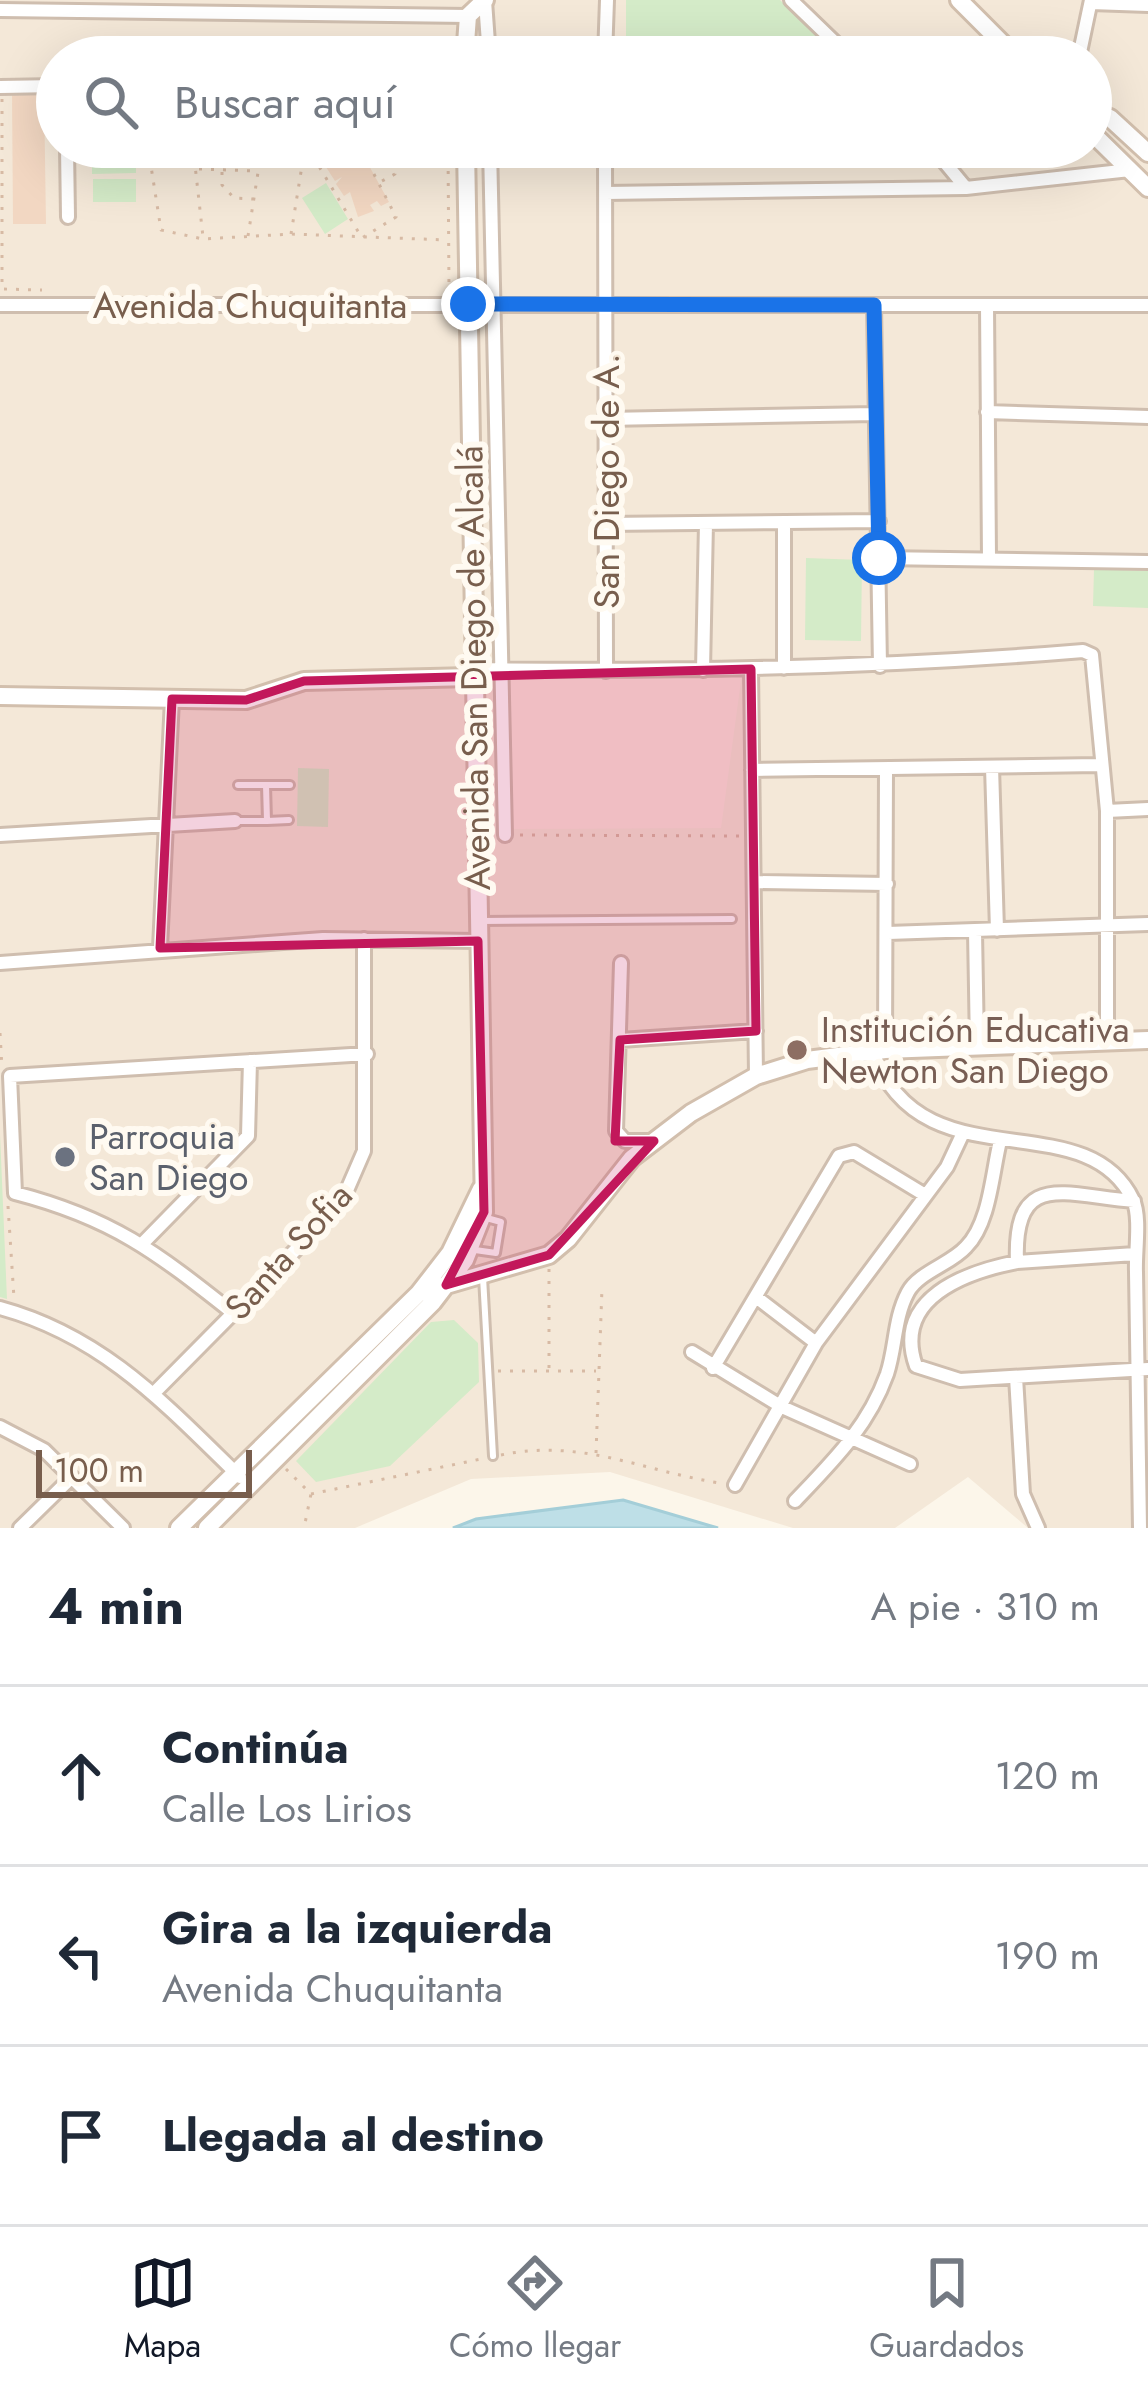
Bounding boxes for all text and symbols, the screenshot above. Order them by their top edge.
search box [36,36,1112,168]
icon: search [78,69,144,135]
text: Buscar aquí [174,70,396,135]
route end [441,277,495,331]
street label: Avenida Chuquitanta [93,279,407,331]
street label: San Diego de A. [580,353,632,609]
street label: Avenida San Diego de Alcalá [443,445,503,891]
route start [852,531,906,585]
place label: Institución Educativa Newton San Diego [821,1003,1130,1096]
marker: Institución Educativa Newton San Diego [784,1037,810,1063]
place label: Parroquia San Diego [89,1110,248,1203]
marker: Parroquia San Diego [52,1144,78,1170]
street label: Santa Sofia [212,1171,364,1331]
scale bar [36,1444,252,1497]
text: 100 m [54,1447,144,1494]
text: 4 min [48,1569,184,1643]
text: A pie · 310 m [871,1578,1100,1635]
text: Continúa [162,1715,349,1780]
icon: ahead [48,1743,114,1809]
text: 120 m [995,1747,1100,1804]
text: Calle Los Lirios [162,1780,412,1837]
text: Gira a la izquierda [162,1895,553,1960]
icon: left [48,1923,114,1989]
text: 190 m [994,1927,1100,1984]
text: Avenida Chuquitanta [162,1960,503,2017]
icon: arrive [48,2103,114,2169]
text: Llegada al destino [162,2103,544,2168]
tab: Mapa [124,2250,201,2369]
tab: Cómo llegar [449,2250,621,2369]
tab: Guardados [869,2250,1024,2369]

